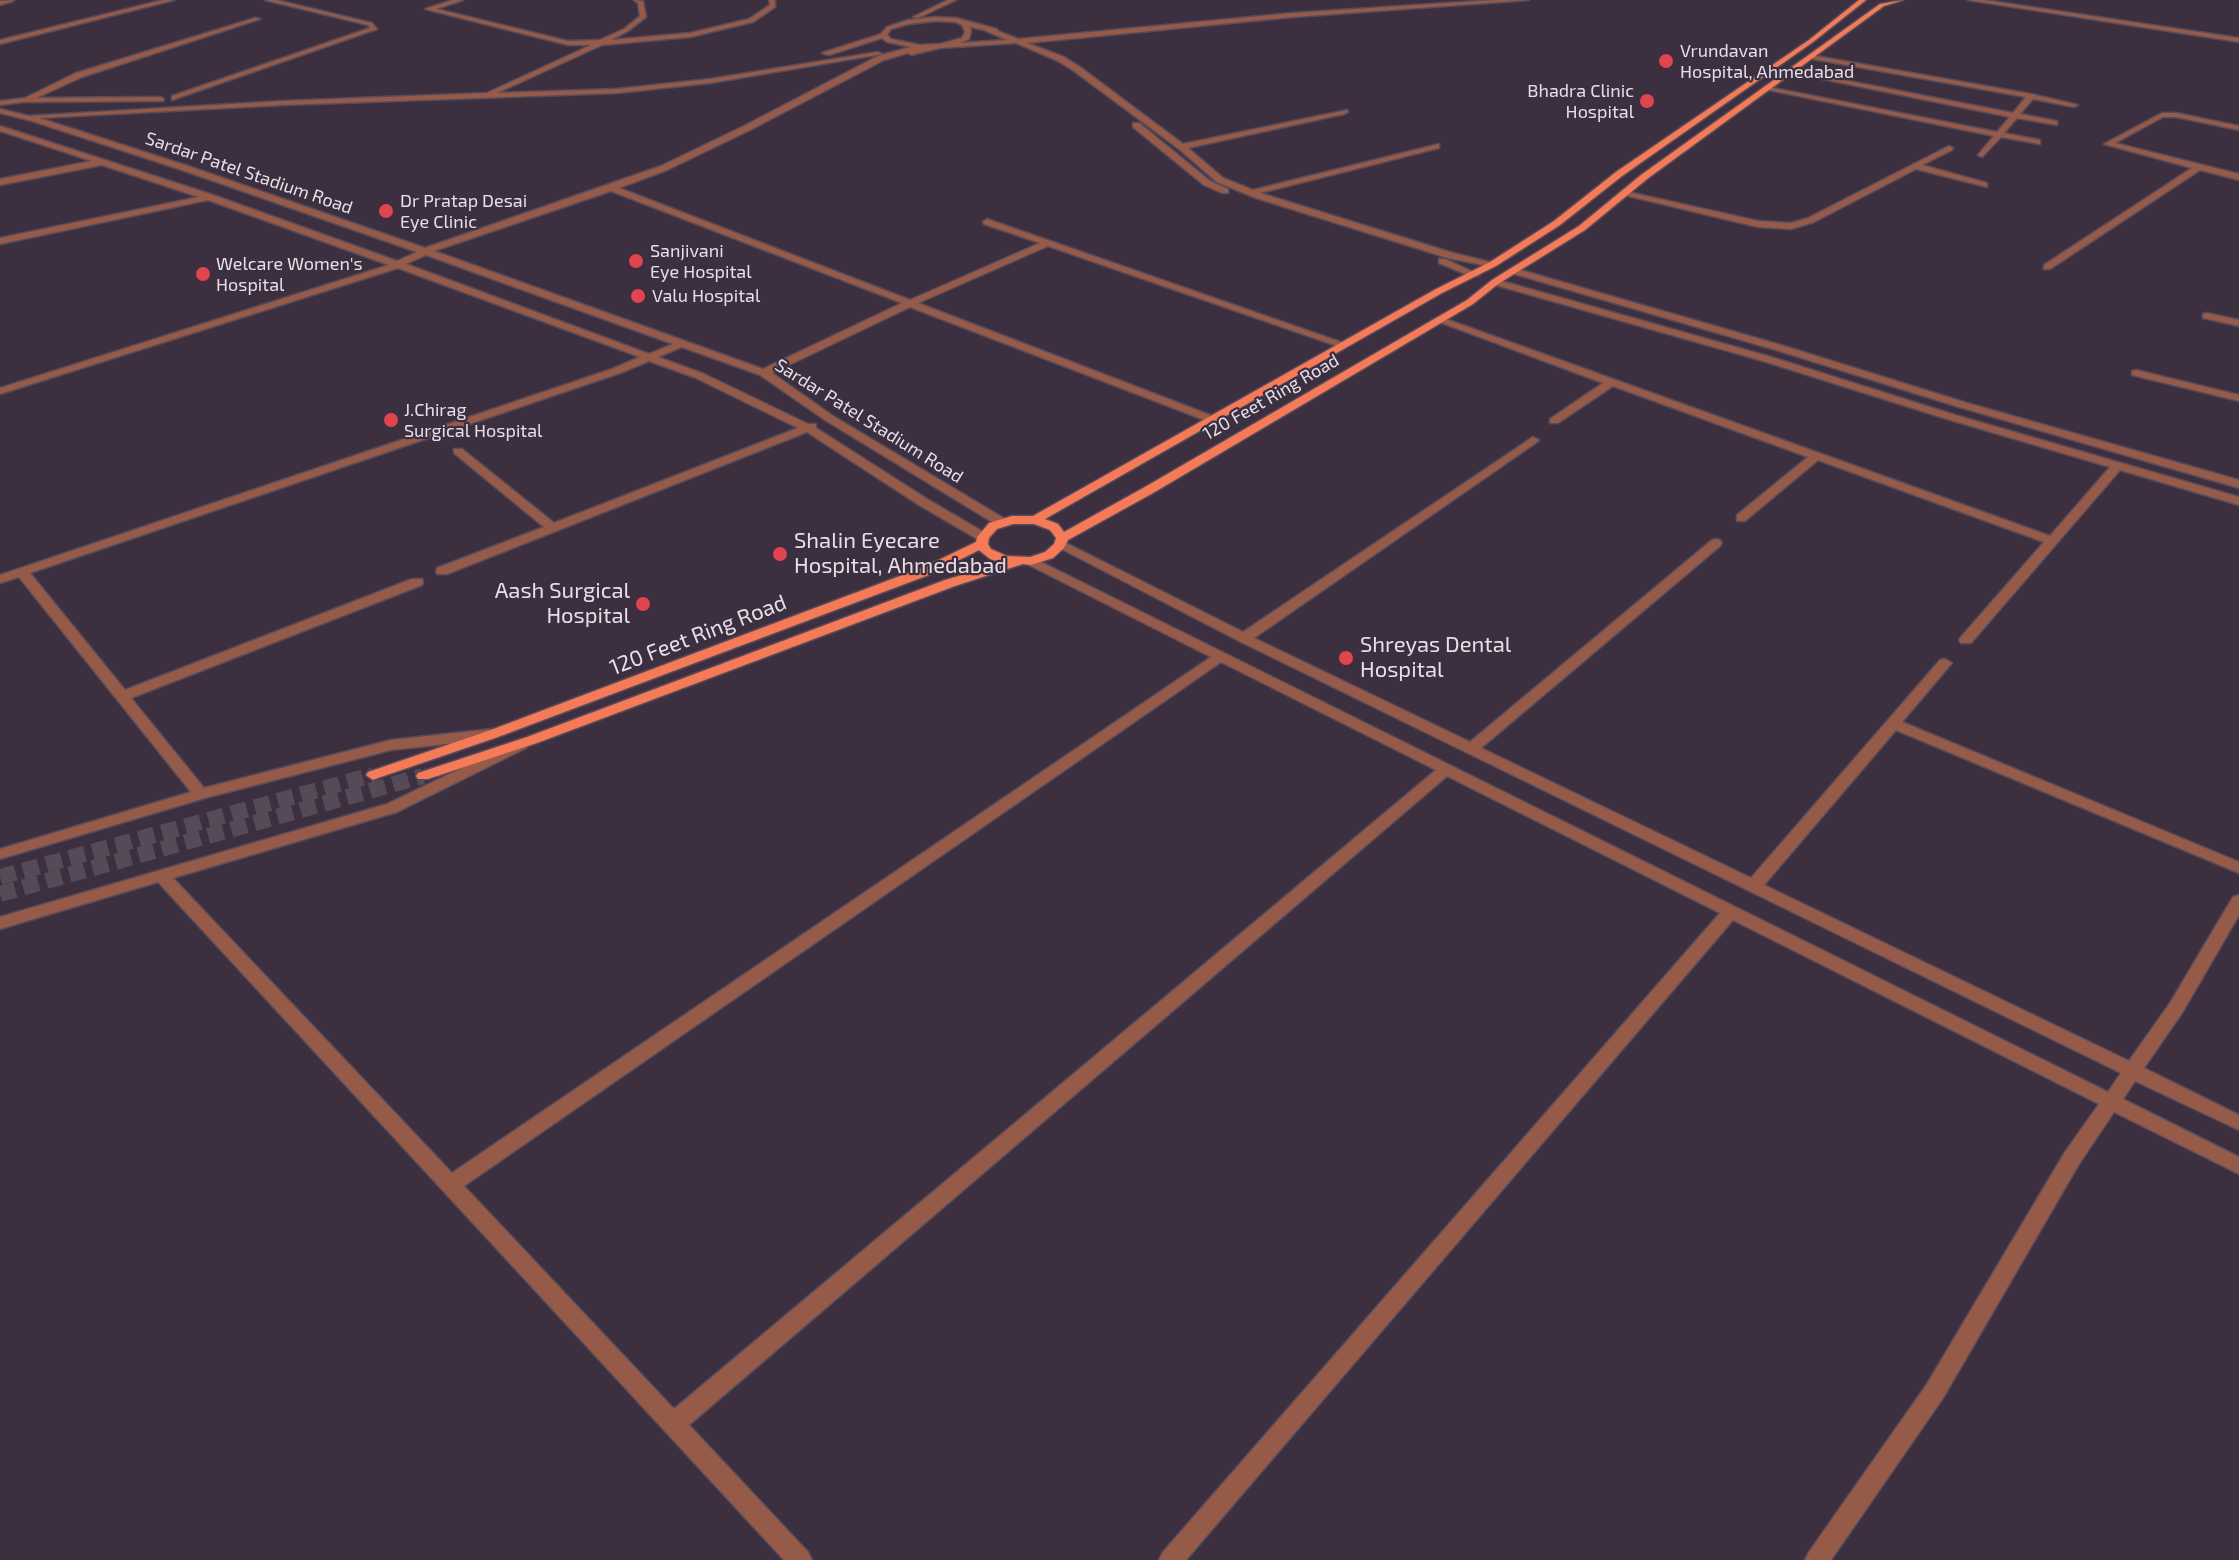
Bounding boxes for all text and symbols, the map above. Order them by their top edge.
place label: Vrundavan Hospital, Ahmedabad [1680,40,1854,82]
marker: Vrundavan Hospital, Ahmedabad [1657,52,1675,70]
place label: Bhadra Clinic Hospital [1527,80,1634,122]
marker: Bhadra Clinic Hospital [1638,92,1656,110]
street label: Sardar Patel Stadium Road [143,127,355,219]
place label: Dr Pratap Desai Eye Clinic [400,190,527,232]
marker: Dr Pratap Desai Eye Clinic [377,202,395,220]
place label: Sanjivani Eye Hospital [650,240,752,282]
marker: Sanjivani Eye Hospital [627,252,645,270]
place label: Welcare Women's Hospital [216,253,363,296]
marker: Welcare Women's Hospital [194,265,212,283]
place label: Valu Hospital [652,285,760,307]
marker: Valu Hospital [629,287,647,305]
street label: 120 Feet Ring Road [1199,349,1343,445]
street label: Sardar Patel Stadium Road [771,354,967,488]
place label: J.Chirag Surgical Hospital [404,399,542,442]
marker: J.Chirag Surgical Hospital [382,411,400,429]
place label: Shalin Eyecare Hospital, Ahmedabad [794,528,1007,580]
marker: Shalin Eyecare Hospital, Ahmedabad [771,545,789,563]
place label: Aash Surgical Hospital [495,578,630,630]
street label: 120 Feet Ring Road [606,589,790,681]
marker: Aash Surgical Hospital [634,595,652,613]
place label: Shreyas Dental Hospital [1360,632,1511,684]
marker: Shreyas Dental Hospital [1337,649,1355,667]

